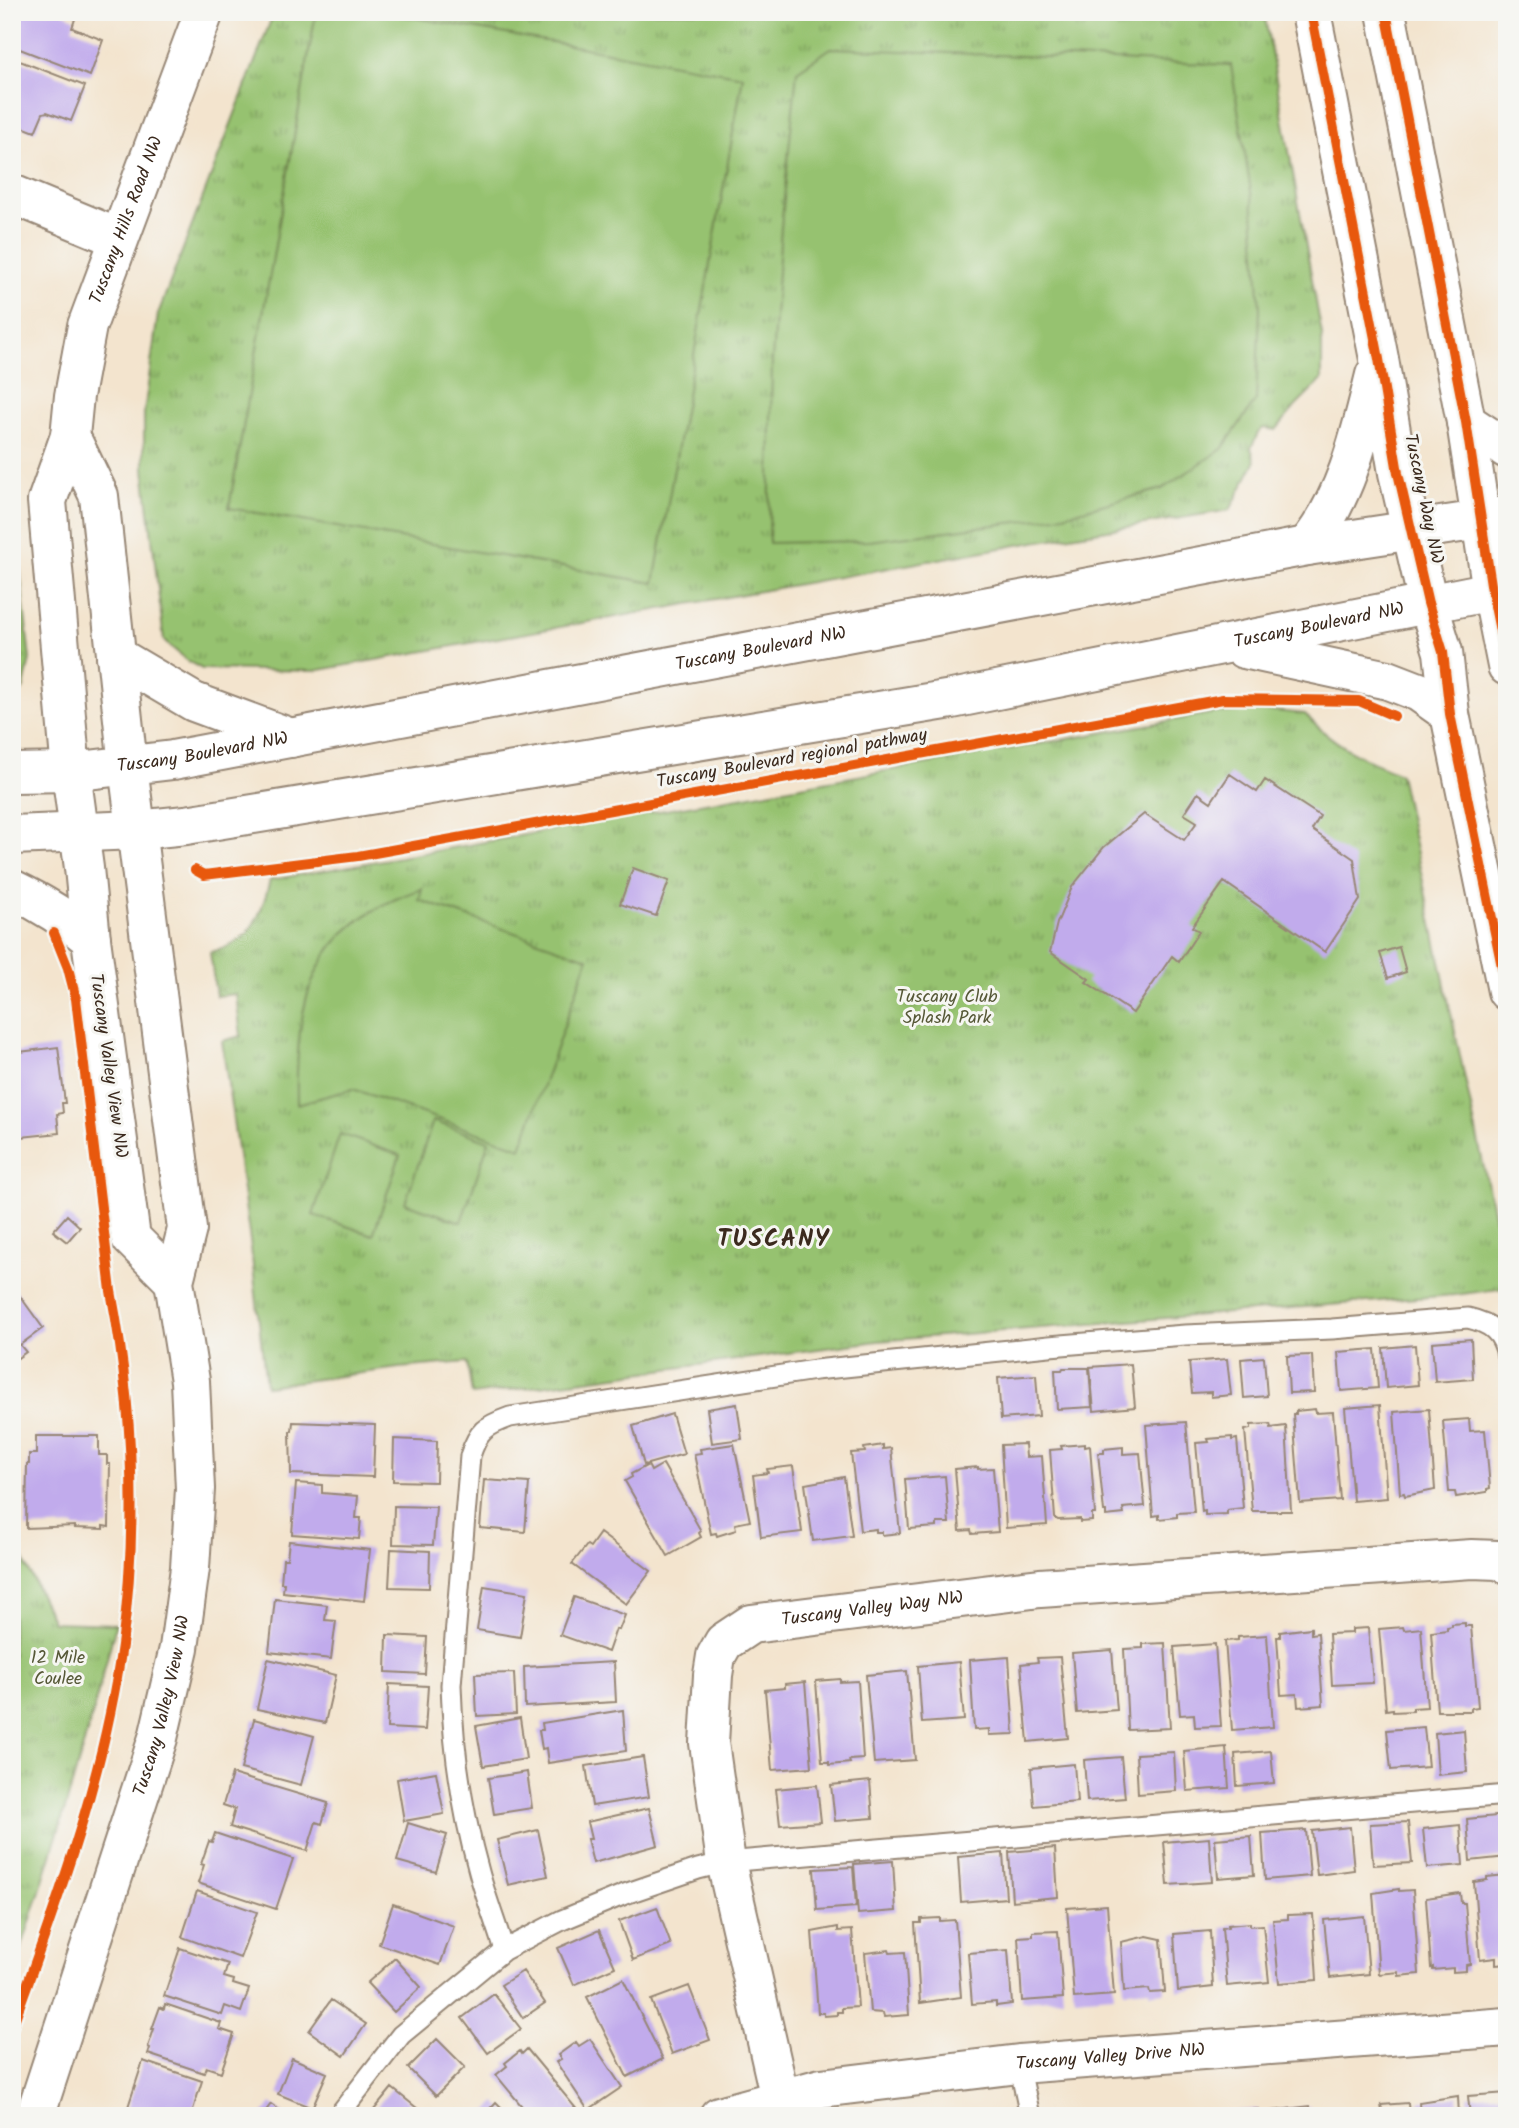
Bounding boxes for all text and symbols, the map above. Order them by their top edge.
street label: Tuscany Hills Road NW [82,132,171,308]
street label: Tuscany Way NW [1395,431,1451,567]
street label: Tuscany Boulevard NW [1231,594,1407,657]
street label: Tuscany Boulevard NW [673,619,849,679]
street label: Tuscany Boulevard regional pathway [655,721,930,797]
street label: Tuscany Boulevard NW [115,724,290,781]
street label: Tuscany Valley View NW [81,972,135,1160]
park label: Tuscany Club Splash Park [897,983,998,1033]
district label: TUSCANY [717,1220,831,1259]
street label: Tuscany Valley Way NW [780,1583,965,1635]
street label: Tuscany Valley View NW [125,1613,198,1800]
park label: 12 Mile Coulee [31,1644,85,1694]
street label: Tuscany Valley Drive NW [1015,2035,1206,2079]

